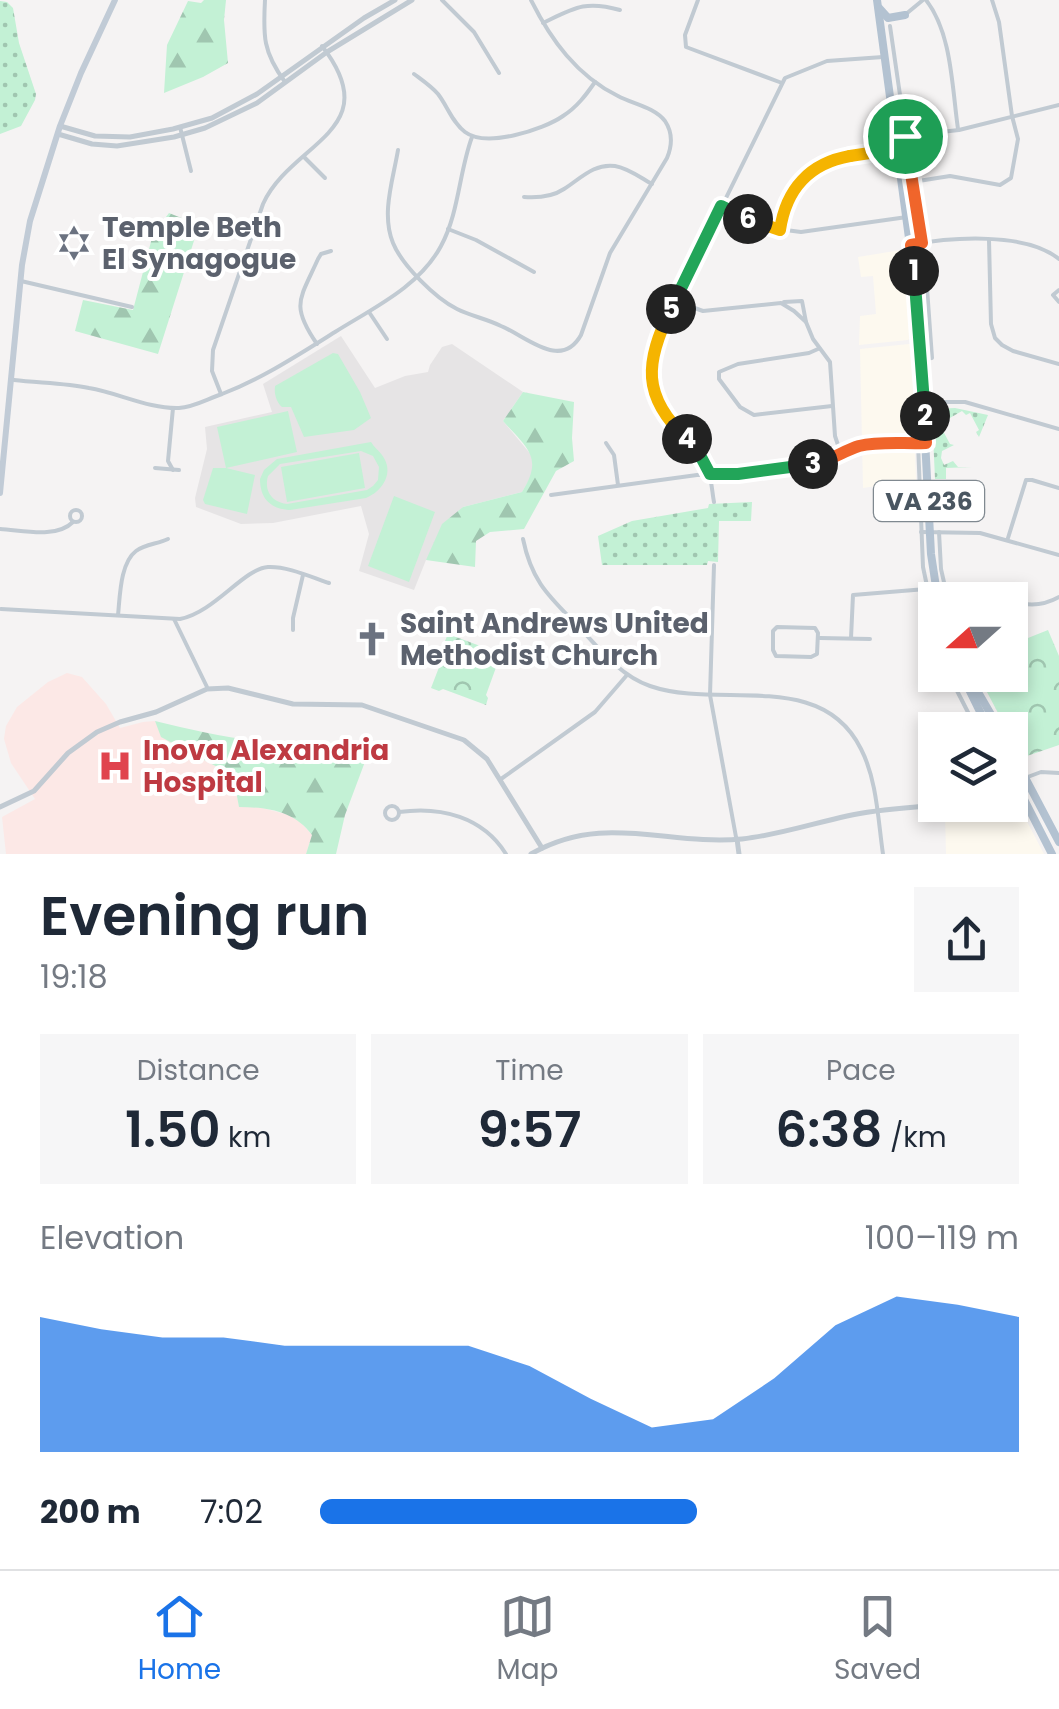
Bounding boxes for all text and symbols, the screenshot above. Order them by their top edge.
pin [863,94,948,179]
icon: arrive [878,109,933,164]
pin: 6 [723,194,773,244]
text: 6 [739,199,757,238]
place label: Temple Beth El Synagogue [102,208,296,279]
synagogue icon: Temple Beth El Synagogue [55,224,93,262]
pin: 1 [889,246,939,296]
text: 1 [909,251,919,290]
pin: 5 [646,284,696,334]
text: 5 [662,289,680,328]
pin: 2 [900,391,950,441]
text: 2 [917,396,933,435]
pin: 4 [662,414,712,464]
text: 4 [678,419,696,458]
pin: 3 [788,439,838,489]
text: 3 [805,444,821,483]
road number: VA 236 [874,481,984,521]
north arrow [918,582,1028,692]
map controls [918,582,1028,822]
place label: Saint Andrews United Methodist Church [400,604,709,675]
church icon: Saint Andrews United Methodist Church [353,620,391,658]
button: layers [918,712,1028,822]
place label: Inova Alexandria Hospital [143,731,389,802]
hospital icon: Inova Alexandria Hospital [96,747,134,785]
text: Evening run [40,877,369,954]
button: share [914,887,1019,992]
text: 19:18 [40,954,108,999]
text: Distance [137,1051,260,1090]
text: Time [495,1051,564,1090]
text: Pace [826,1051,896,1090]
text: 1.50 [125,1094,221,1165]
text: 9:57 [477,1094,582,1165]
text: 6:38 [775,1094,882,1165]
text: km [221,1118,271,1157]
text: /km [882,1118,946,1157]
text: Elevation [40,1215,184,1260]
text: 100–119 m [865,1215,1019,1260]
text: 200 m [40,1489,141,1534]
text: 7:02 [200,1489,263,1534]
tab: Home [138,1589,221,1691]
tab: Map [497,1589,559,1691]
tab: Saved [834,1589,921,1691]

